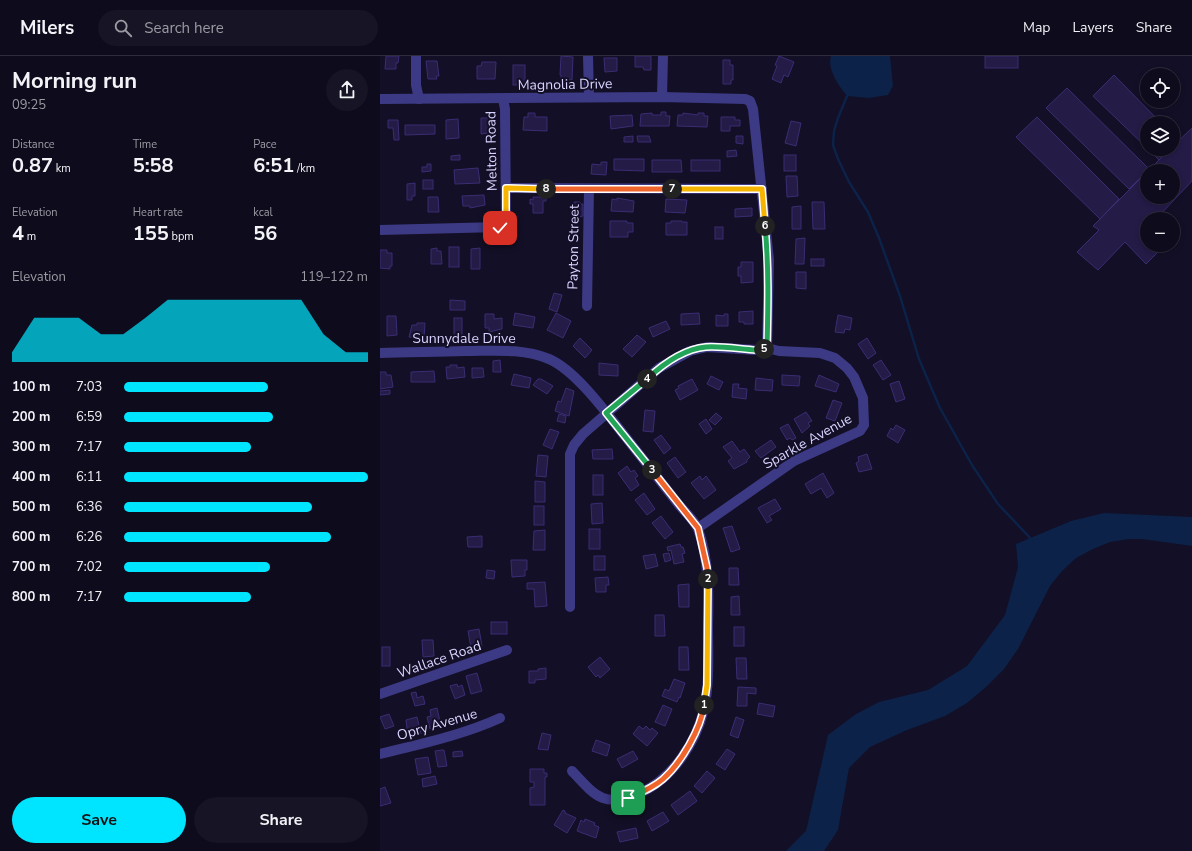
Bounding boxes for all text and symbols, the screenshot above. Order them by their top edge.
search box [98,10,378,46]
text: Milers [20,15,74,41]
icon: search [112,17,134,39]
text: Search here [144,18,224,38]
text: Map [1023,18,1050,37]
text: Layers [1072,18,1114,37]
text: Share [1136,18,1172,37]
text: Morning run [12,66,137,96]
map controls [1140,68,1180,252]
button: locate [1140,68,1180,108]
button: share [326,69,368,111]
street label: Magnolia Drive [517,74,613,95]
text: 09:25 [12,96,46,114]
street label: Melton Road [481,111,502,191]
button: layers [1140,116,1180,156]
text: Distance [12,137,55,152]
text: Time [133,137,157,152]
text: Pace [253,137,277,152]
text: 0.87 [12,152,53,179]
text: 5:58 [133,152,174,179]
text: 6:51 [253,152,294,179]
text: km [53,161,71,176]
text: /km [294,161,315,176]
button: + [1140,164,1180,204]
pin: 8 [536,179,556,199]
pin: 7 [662,179,682,199]
text: 8 [543,181,549,196]
text: 7 [669,181,675,196]
street label: Payton Street [563,204,584,290]
text: Elevation [12,205,58,220]
text: Heart rate [133,205,183,220]
text: kcal [253,205,273,220]
pin [483,211,517,245]
button: − [1140,212,1180,252]
pin: 6 [755,216,775,236]
icon: check [489,217,511,239]
text: 6 [762,218,768,233]
text: 4 [12,220,24,247]
text: 155 [133,220,169,247]
text: 56 [253,220,277,247]
text: m [24,229,36,244]
text: bpm [169,229,194,244]
text: Elevation [12,268,66,286]
text: 119–122 m [300,268,368,286]
street label: Sunnydale Drive [412,329,516,348]
pin: 5 [754,339,774,359]
text: 5 [761,341,767,356]
pin: 4 [637,369,657,389]
text: 4 [644,371,650,386]
text: 100 m [12,378,50,396]
text: 7:03 [76,378,102,396]
text: 200 m [12,408,50,426]
text: 6:59 [76,408,102,426]
street label: Sparkle Avenue [759,409,855,474]
text: 300 m [12,438,50,456]
text: 7:17 [76,438,102,456]
pin: 3 [642,460,662,480]
text: 3 [649,462,655,477]
text: 400 m [12,468,50,486]
text: 6:11 [76,468,102,486]
text: 500 m [12,498,50,516]
text: 6:36 [76,498,102,516]
text: 600 m [12,528,50,546]
text: 6:26 [76,528,102,546]
text: 700 m [12,558,50,576]
text: 7:02 [76,558,102,576]
pin: 2 [698,569,718,589]
text: 2 [705,571,711,586]
text: 800 m [12,588,50,606]
text: 7:17 [76,588,102,606]
street label: Wallace Road [395,636,484,683]
pin: 1 [694,695,714,715]
text: 1 [701,697,707,712]
street label: Opry Avenue [395,704,480,745]
pin [611,781,645,815]
icon: arrive [617,787,639,809]
button: Save [12,797,186,843]
button: Share [194,797,368,843]

